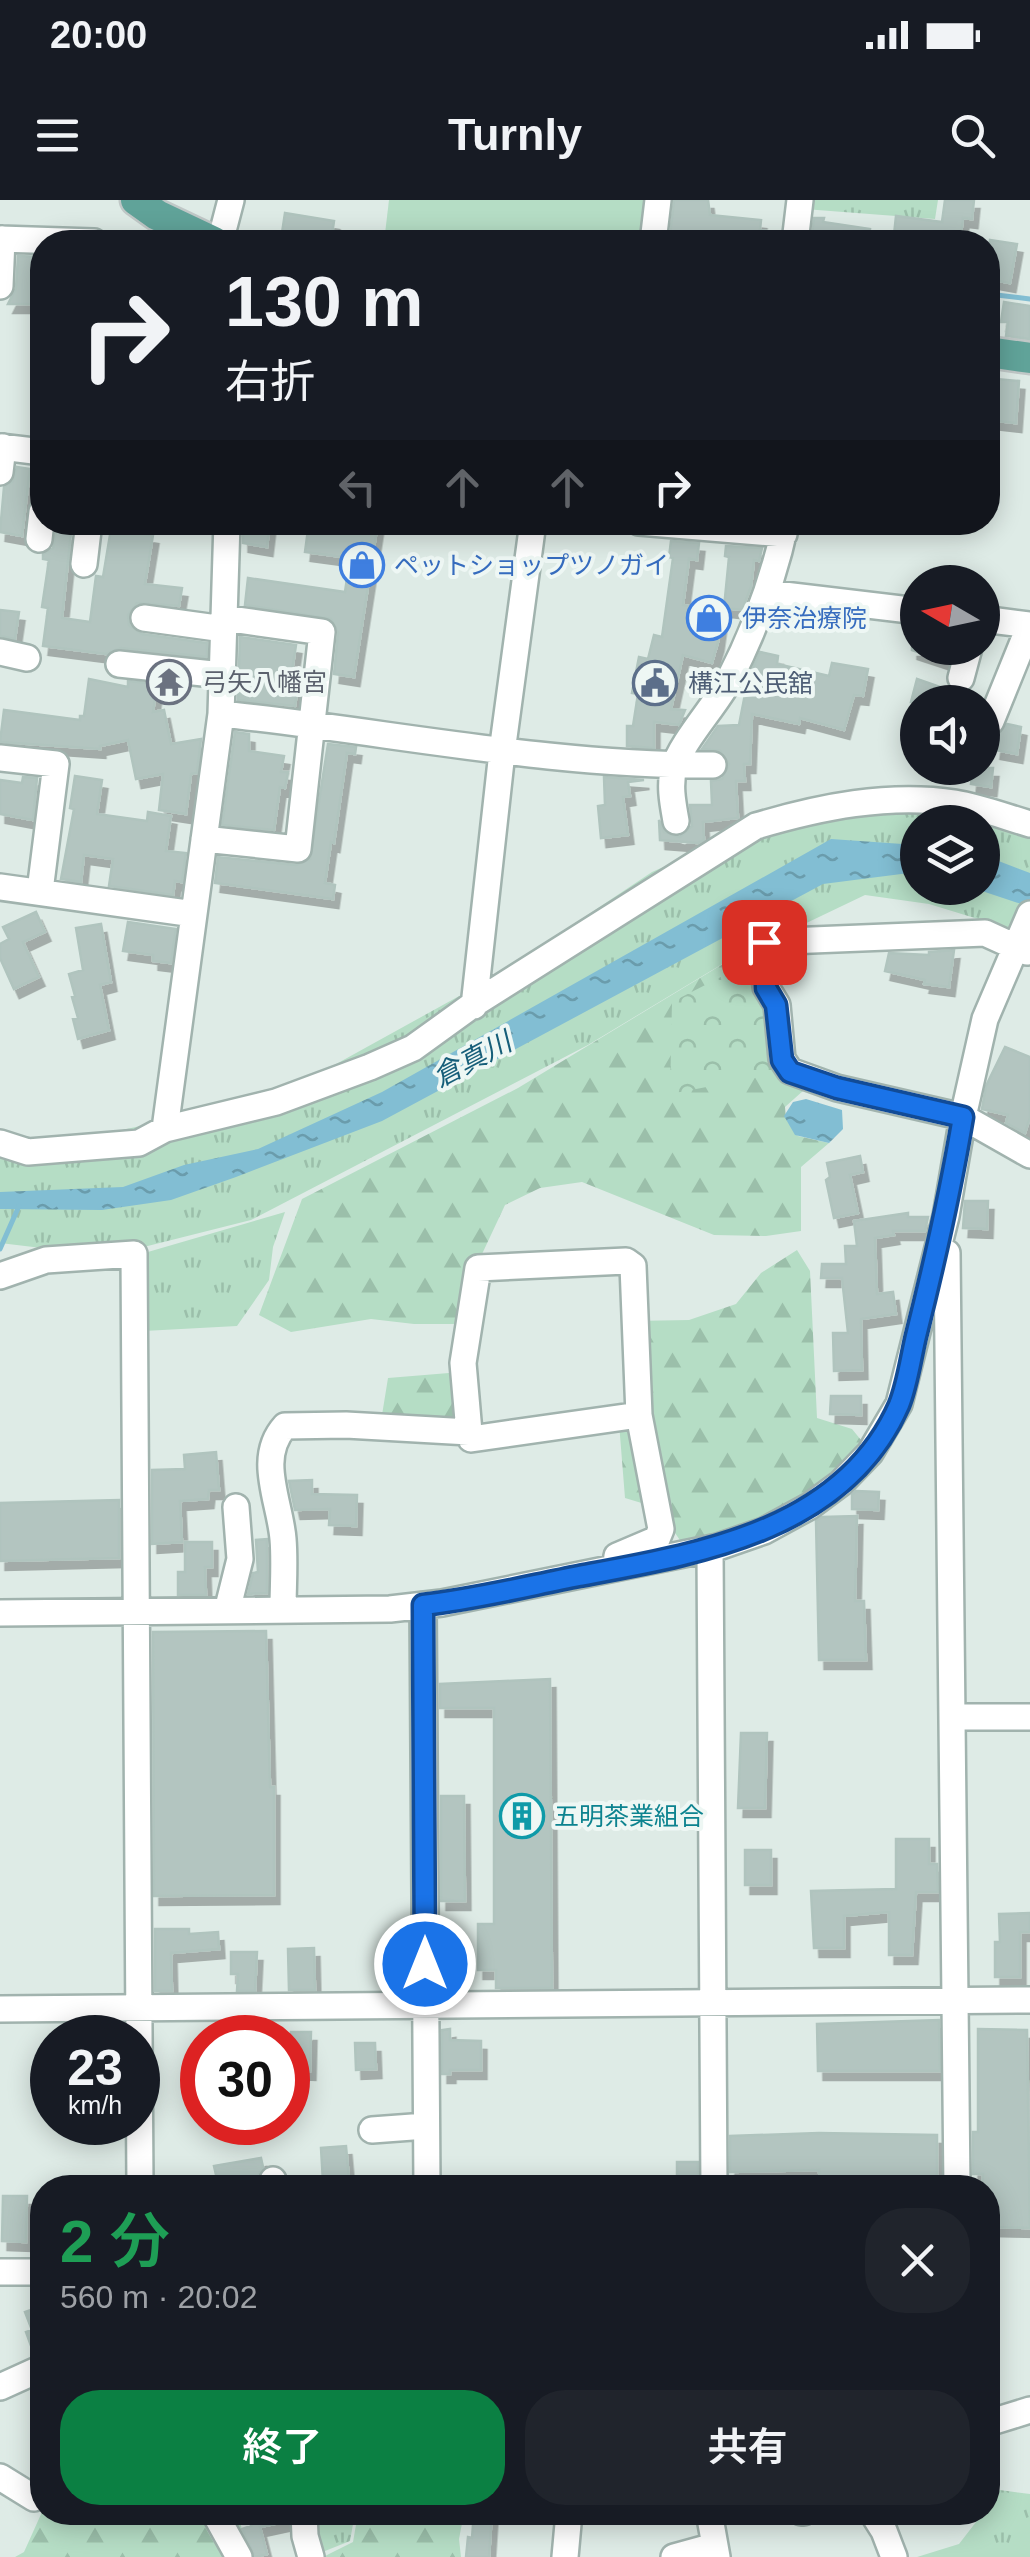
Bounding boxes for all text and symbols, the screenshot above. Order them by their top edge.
text: 20:00 [50,14,147,56]
icon: menu [30,108,85,163]
icon: search [945,108,1000,163]
text: Turnly [448,109,582,160]
text: 130 m [225,263,423,341]
icon: right [60,270,190,400]
text: 右折 [225,356,315,407]
icon: left [330,460,385,515]
icon: ahead [435,460,490,515]
icon: ahead [540,460,595,515]
icon: right [645,460,700,515]
shop icon: ペットショップツノガイ [339,542,385,588]
place label: ペットショップツノガイ [394,551,669,579]
north arrow [900,565,1000,665]
map controls [900,565,1000,905]
shop icon: 伊奈治療院 [686,595,732,641]
place label: 伊奈治療院 [742,604,867,632]
temple icon: 弓矢八幡宮 [146,659,192,705]
public building icon: 構江公民舘 [632,660,678,706]
place label: 弓矢八幡宮 [202,668,327,696]
place label: 構江公民舘 [688,669,813,697]
button: sound [900,685,1000,785]
button: layers [900,805,1000,905]
pin [722,900,807,985]
icon: arrive [737,915,792,970]
water label: 倉真川 [428,1025,519,1093]
building icon: 五明茶業組合 [499,1793,545,1839]
place label: 五明茶業組合 [554,1802,704,1830]
position arrow [373,1912,477,2016]
speed limit sign: 30 [180,2015,310,2145]
text: 23 [67,2040,123,2096]
text: km/h [68,2091,122,2119]
text: 2 分 [60,2208,170,2275]
button: close [865,2208,970,2313]
text: 560 m · 20:02 [60,2279,257,2315]
button: 終了 [60,2390,505,2505]
button: 共有 [525,2390,970,2505]

